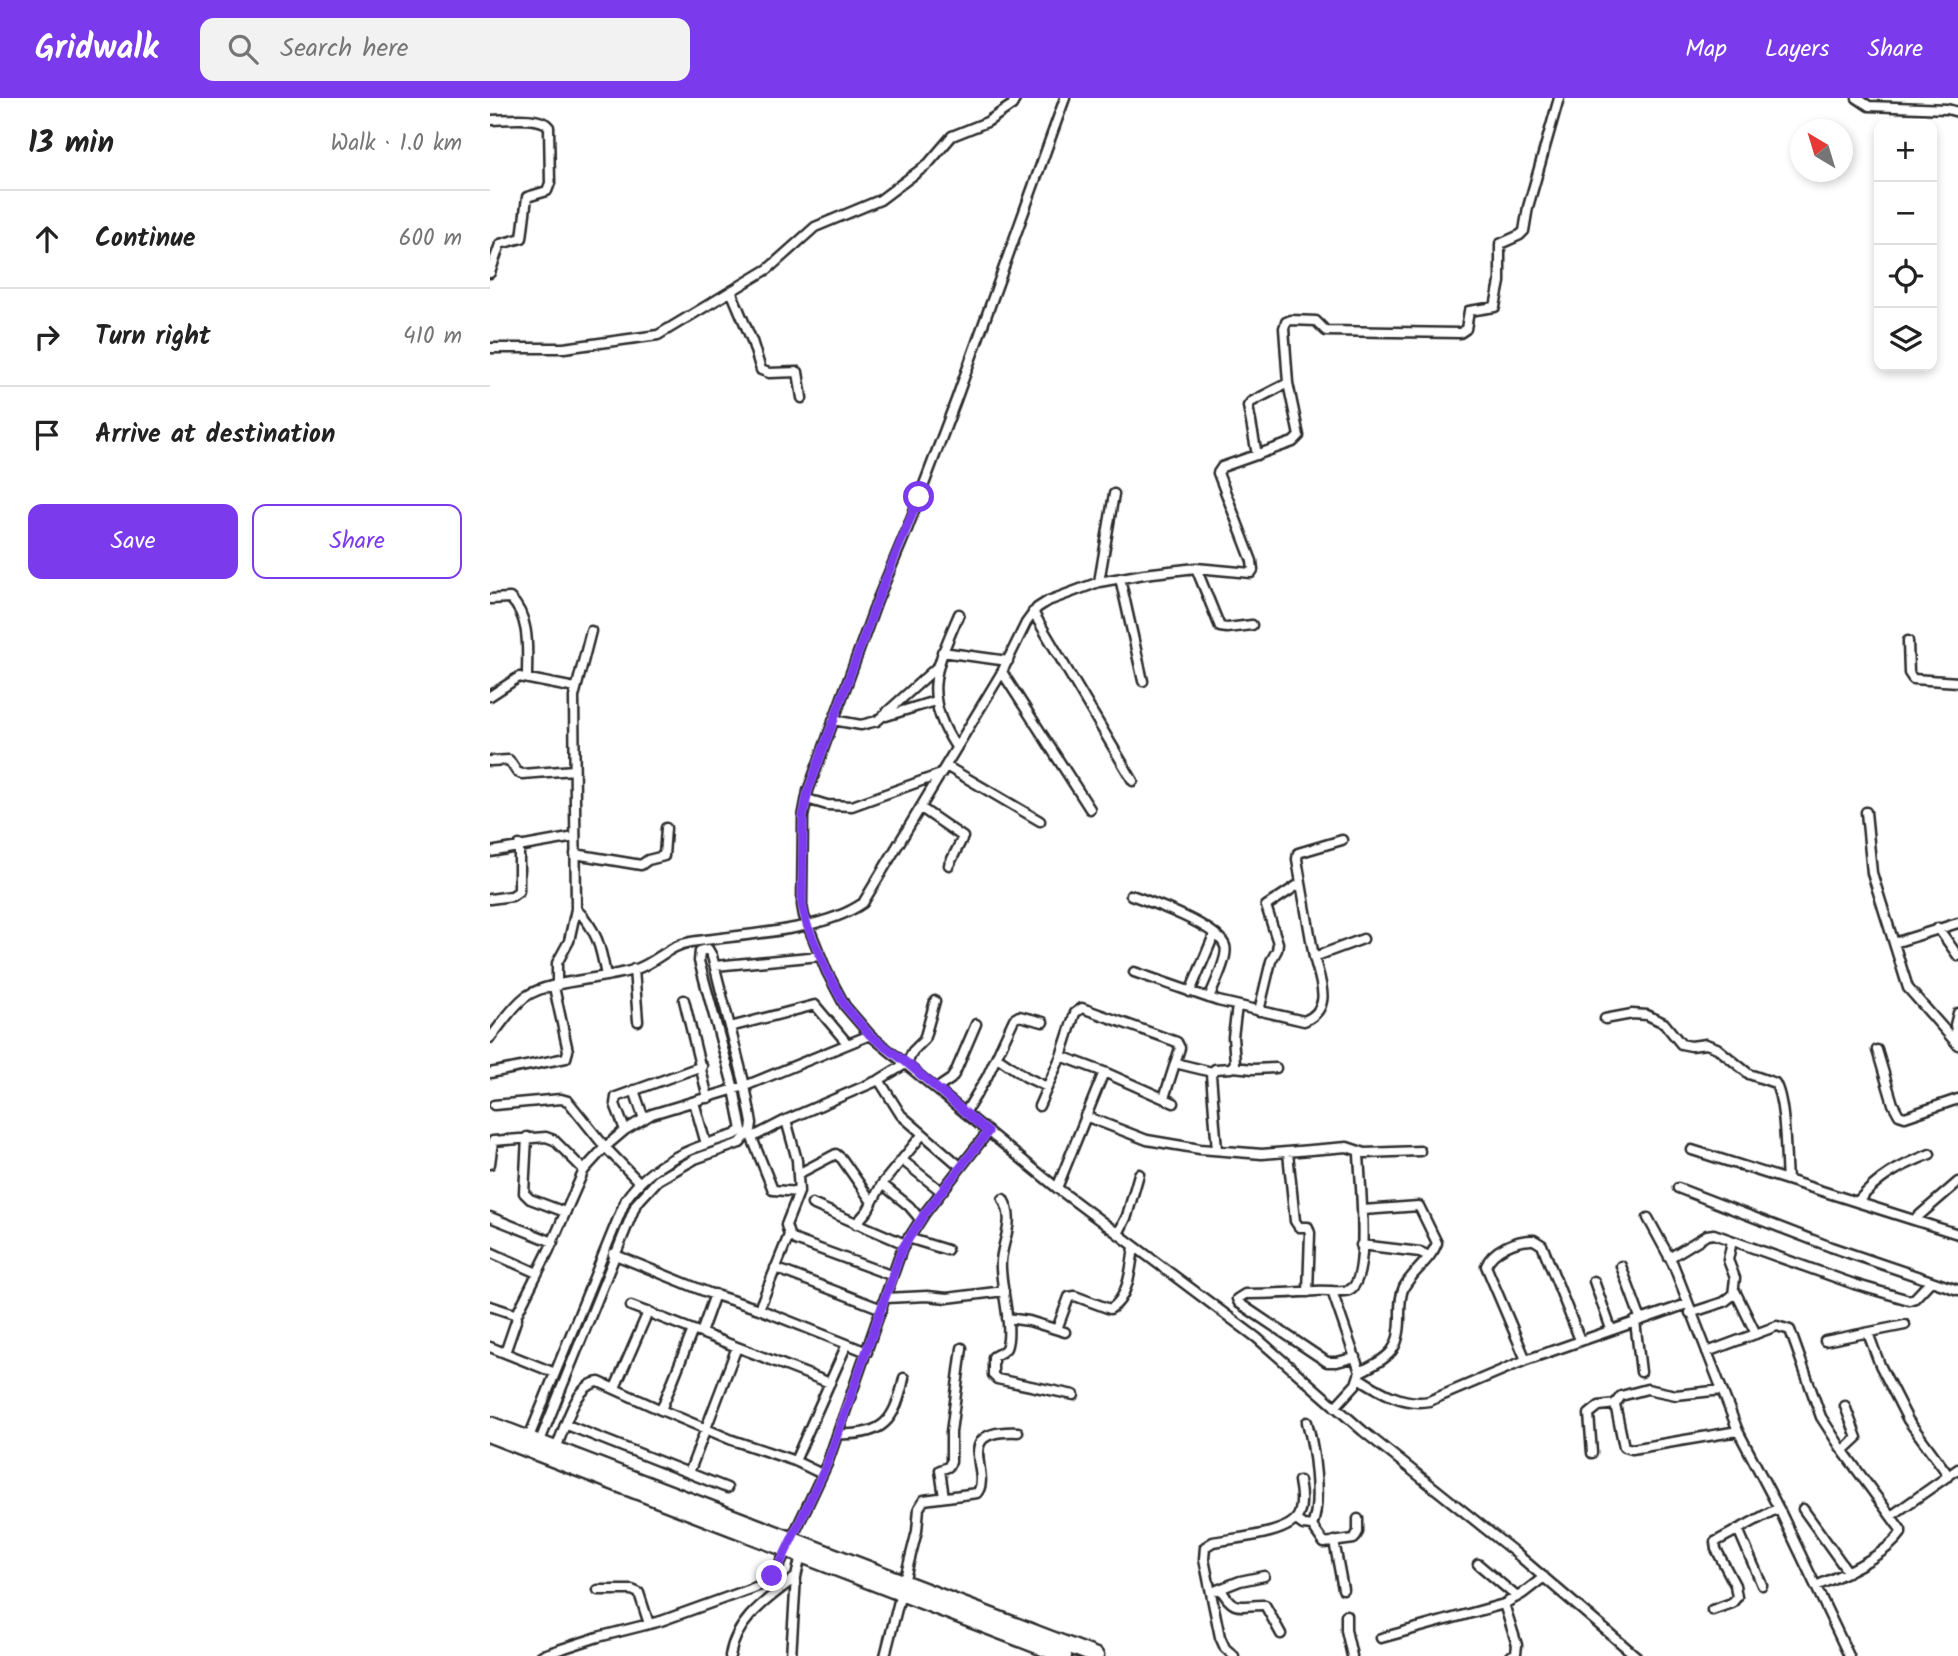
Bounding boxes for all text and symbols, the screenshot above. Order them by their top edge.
search box [200,18,690,81]
text: Gridwalk [35,23,158,76]
text: Search here [280,28,409,70]
icon: search [224,30,262,68]
text: Map [1685,30,1727,69]
text: Layers [1765,30,1829,69]
text: Share [1867,30,1923,69]
north arrow [1790,119,1853,182]
map controls [1874,119,1937,371]
button: + [1874,119,1937,182]
text: 13 min [28,120,114,168]
text: Walk · 1.0 km [330,126,462,162]
button: − [1874,182,1937,245]
text: Continue [95,218,196,260]
icon: ahead [28,220,66,258]
text: 600 m [399,221,462,257]
button: locate [1874,245,1937,308]
button: layers [1874,308,1937,371]
text: Turn right [95,316,211,358]
icon: right [28,318,66,356]
text: 410 m [403,319,462,355]
text: Arrive at destination [95,414,335,456]
icon: arrive [28,416,66,454]
route start [903,481,934,512]
button: Save [28,504,238,579]
button: Share [252,504,462,579]
route end [756,1560,787,1591]

